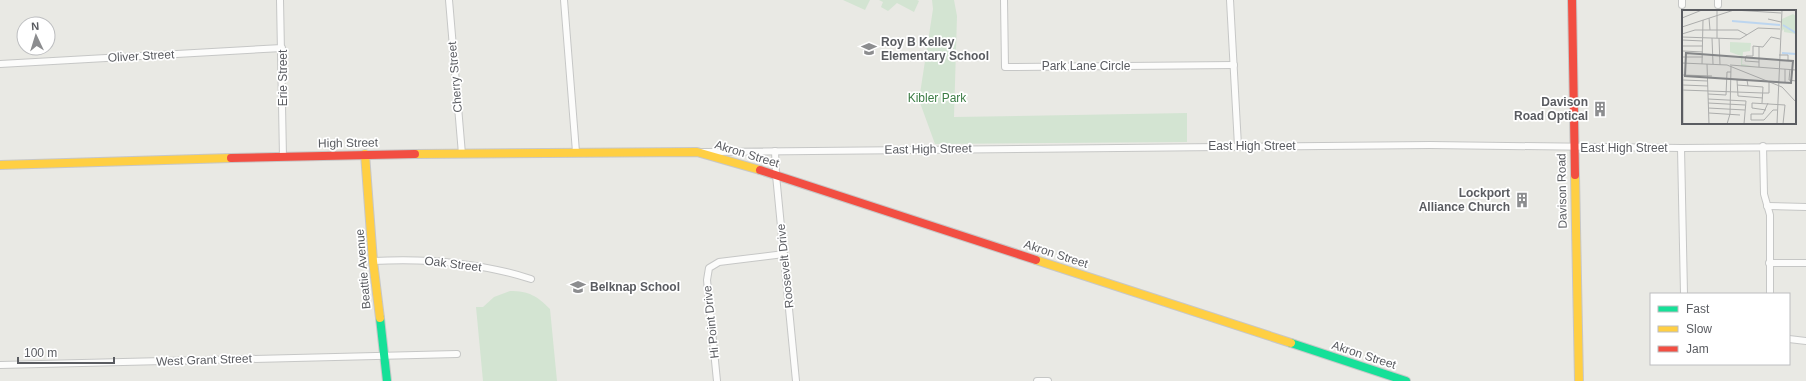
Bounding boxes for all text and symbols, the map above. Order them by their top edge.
inset map [1682,10,1796,124]
north arrow [16,16,56,56]
text: N [31,20,40,32]
place label: Roy B Kelley Elementary School [881,35,989,63]
street label: Cherry Street [445,40,465,113]
school or university icon: Roy B Kelley Elementary School [860,40,878,58]
street label: Oliver Street [107,47,175,65]
street label: Erie Street [276,49,290,106]
street label: Park Lane Circle [1042,59,1131,73]
park label: Kibler Park [908,91,967,105]
place label: Davison Road Optical [1514,95,1588,123]
building icon: Davison Road Optical [1591,100,1609,118]
street label: High Street [318,135,379,151]
street label: Akron Street [713,138,782,171]
street label: East High Street [1208,139,1296,153]
street label: East High Street [884,141,972,157]
street label: East High Street [1580,141,1668,155]
street label: Davison Road [1554,153,1570,229]
place label: Lockport Alliance Church [1419,186,1510,214]
building icon: Lockport Alliance Church [1513,191,1531,209]
street label: Roosevelt Drive [774,223,796,309]
street label: Beattie Avenue [352,228,373,310]
street label: Akron Street [1022,237,1091,271]
street label: Oak Street [424,254,483,275]
school or university icon: Belknap School [569,278,587,296]
place label: Belknap School [590,280,680,294]
street label: Hi Point Drive [700,284,722,359]
legend [1650,293,1790,365]
text: Fast [1686,302,1710,316]
text: Slow [1686,322,1712,336]
street label: Akron Street [1330,338,1399,372]
scale bar [18,339,114,365]
text: Jam [1686,342,1709,356]
text: 100 m [24,346,57,360]
street label: West Grant Street [156,351,253,369]

